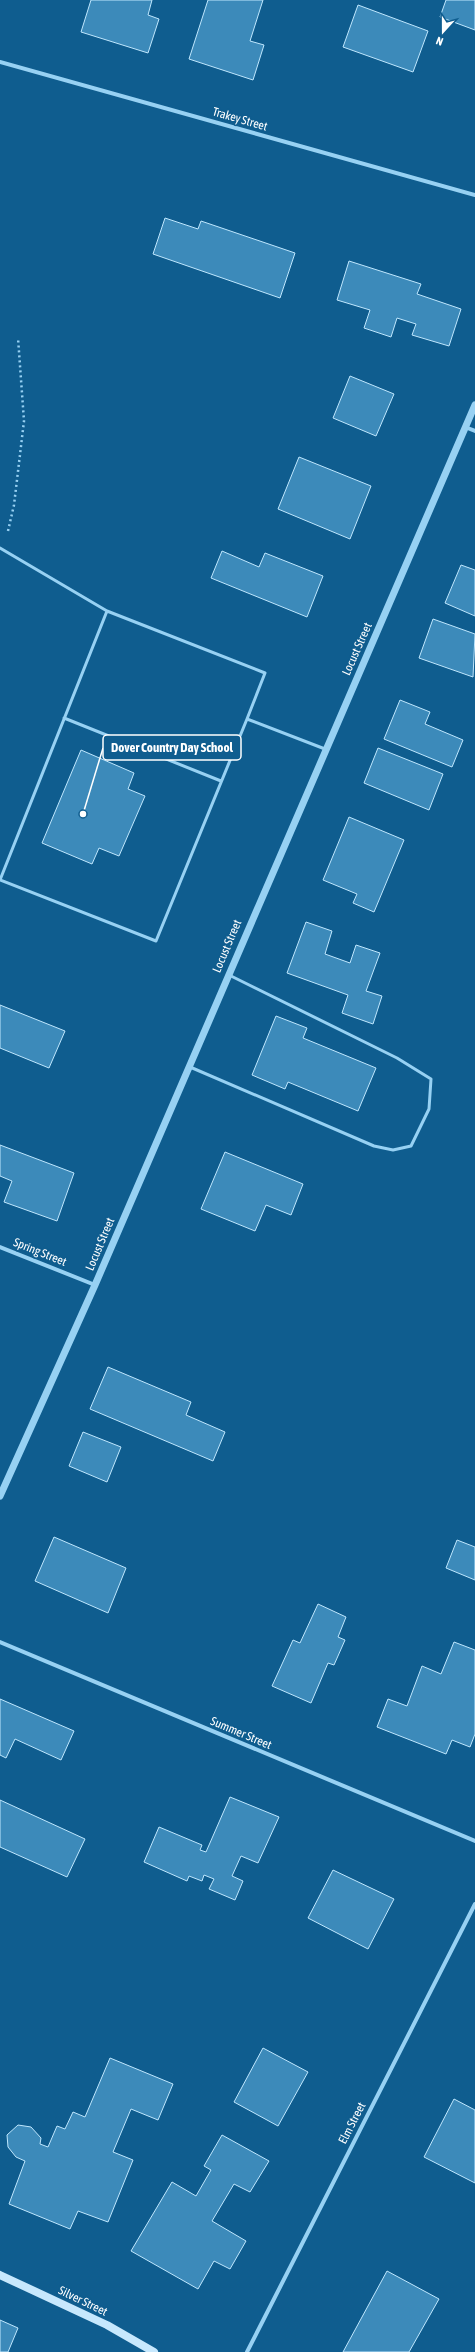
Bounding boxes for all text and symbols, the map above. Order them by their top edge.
north arrow [423,12,463,52]
text: N [434,35,445,48]
street label: Trakey Street [211,104,270,134]
street label: Locust Street [339,620,375,678]
callout: Dover Country Day School [103,735,241,760]
text: Dover Country Day School [111,740,234,755]
street label: Locust Street [210,917,245,975]
street label: Locust Street [83,1215,118,1273]
street label: Spring Street [11,1235,69,1269]
street label: Summer Street [208,1714,274,1752]
street label: Elm Street [336,2099,369,2146]
street label: Silver Street [56,2283,110,2319]

